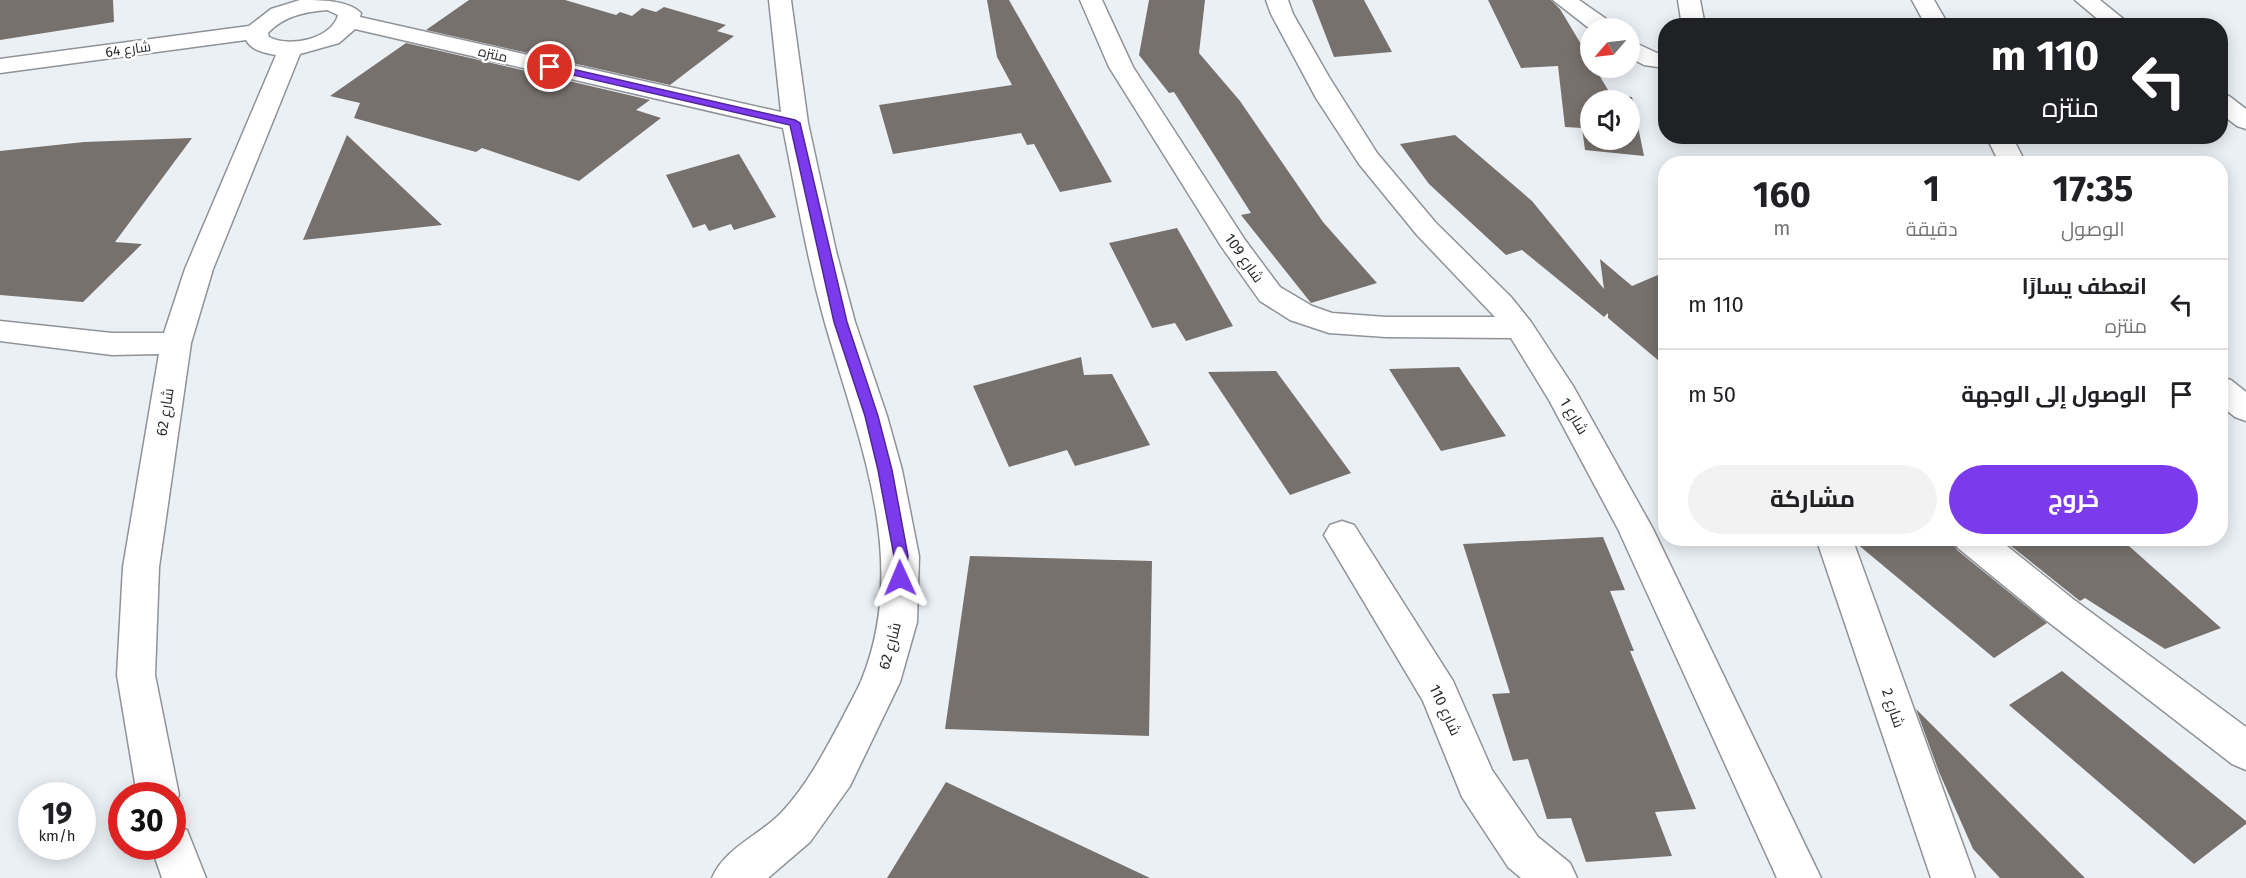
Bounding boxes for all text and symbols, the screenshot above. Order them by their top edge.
north arrow [1580,18,1640,78]
map controls [1580,18,1640,150]
text: 110 m [1991,31,2099,81]
street label: شارع 64 [104,38,152,61]
pin [524,41,575,92]
icon: left [2120,42,2198,120]
street label: منتزه [477,43,509,66]
icon: arrive [533,50,566,83]
button: sound [1580,90,1640,150]
text: منتزه [2042,92,2099,124]
text: 1 [1923,167,1940,211]
text: 17:35 [2052,167,2133,211]
text: 160 [1753,173,1811,217]
text: m [1773,216,1790,240]
text: دقيقة [1906,217,1958,241]
text: الوصول [2061,217,2125,241]
street label: شارع 109 [1219,230,1267,287]
text: انعطف يسارًا [2022,273,2147,300]
icon: left [2165,288,2198,321]
text: 110 m [1688,291,1744,318]
text: منتزه [2105,314,2147,338]
icon: arrive [2165,378,2198,411]
text: 50 m [1688,381,1736,408]
text: الوصول إلى الوجهة [1961,381,2147,408]
street label: شارع 62 [152,387,180,438]
street label: شارع 1 [1554,394,1592,439]
button: مشاركة [1688,465,1937,534]
button: خروج [1949,465,2198,534]
position arrow [868,546,932,610]
street label: شارع 62 [875,620,907,672]
street label: شارع 110 [1424,682,1465,739]
street label: شارع 2 [1876,686,1908,731]
speed limit sign: 30 [108,782,186,860]
text: 19 [42,796,72,832]
text: km/h [38,827,76,845]

